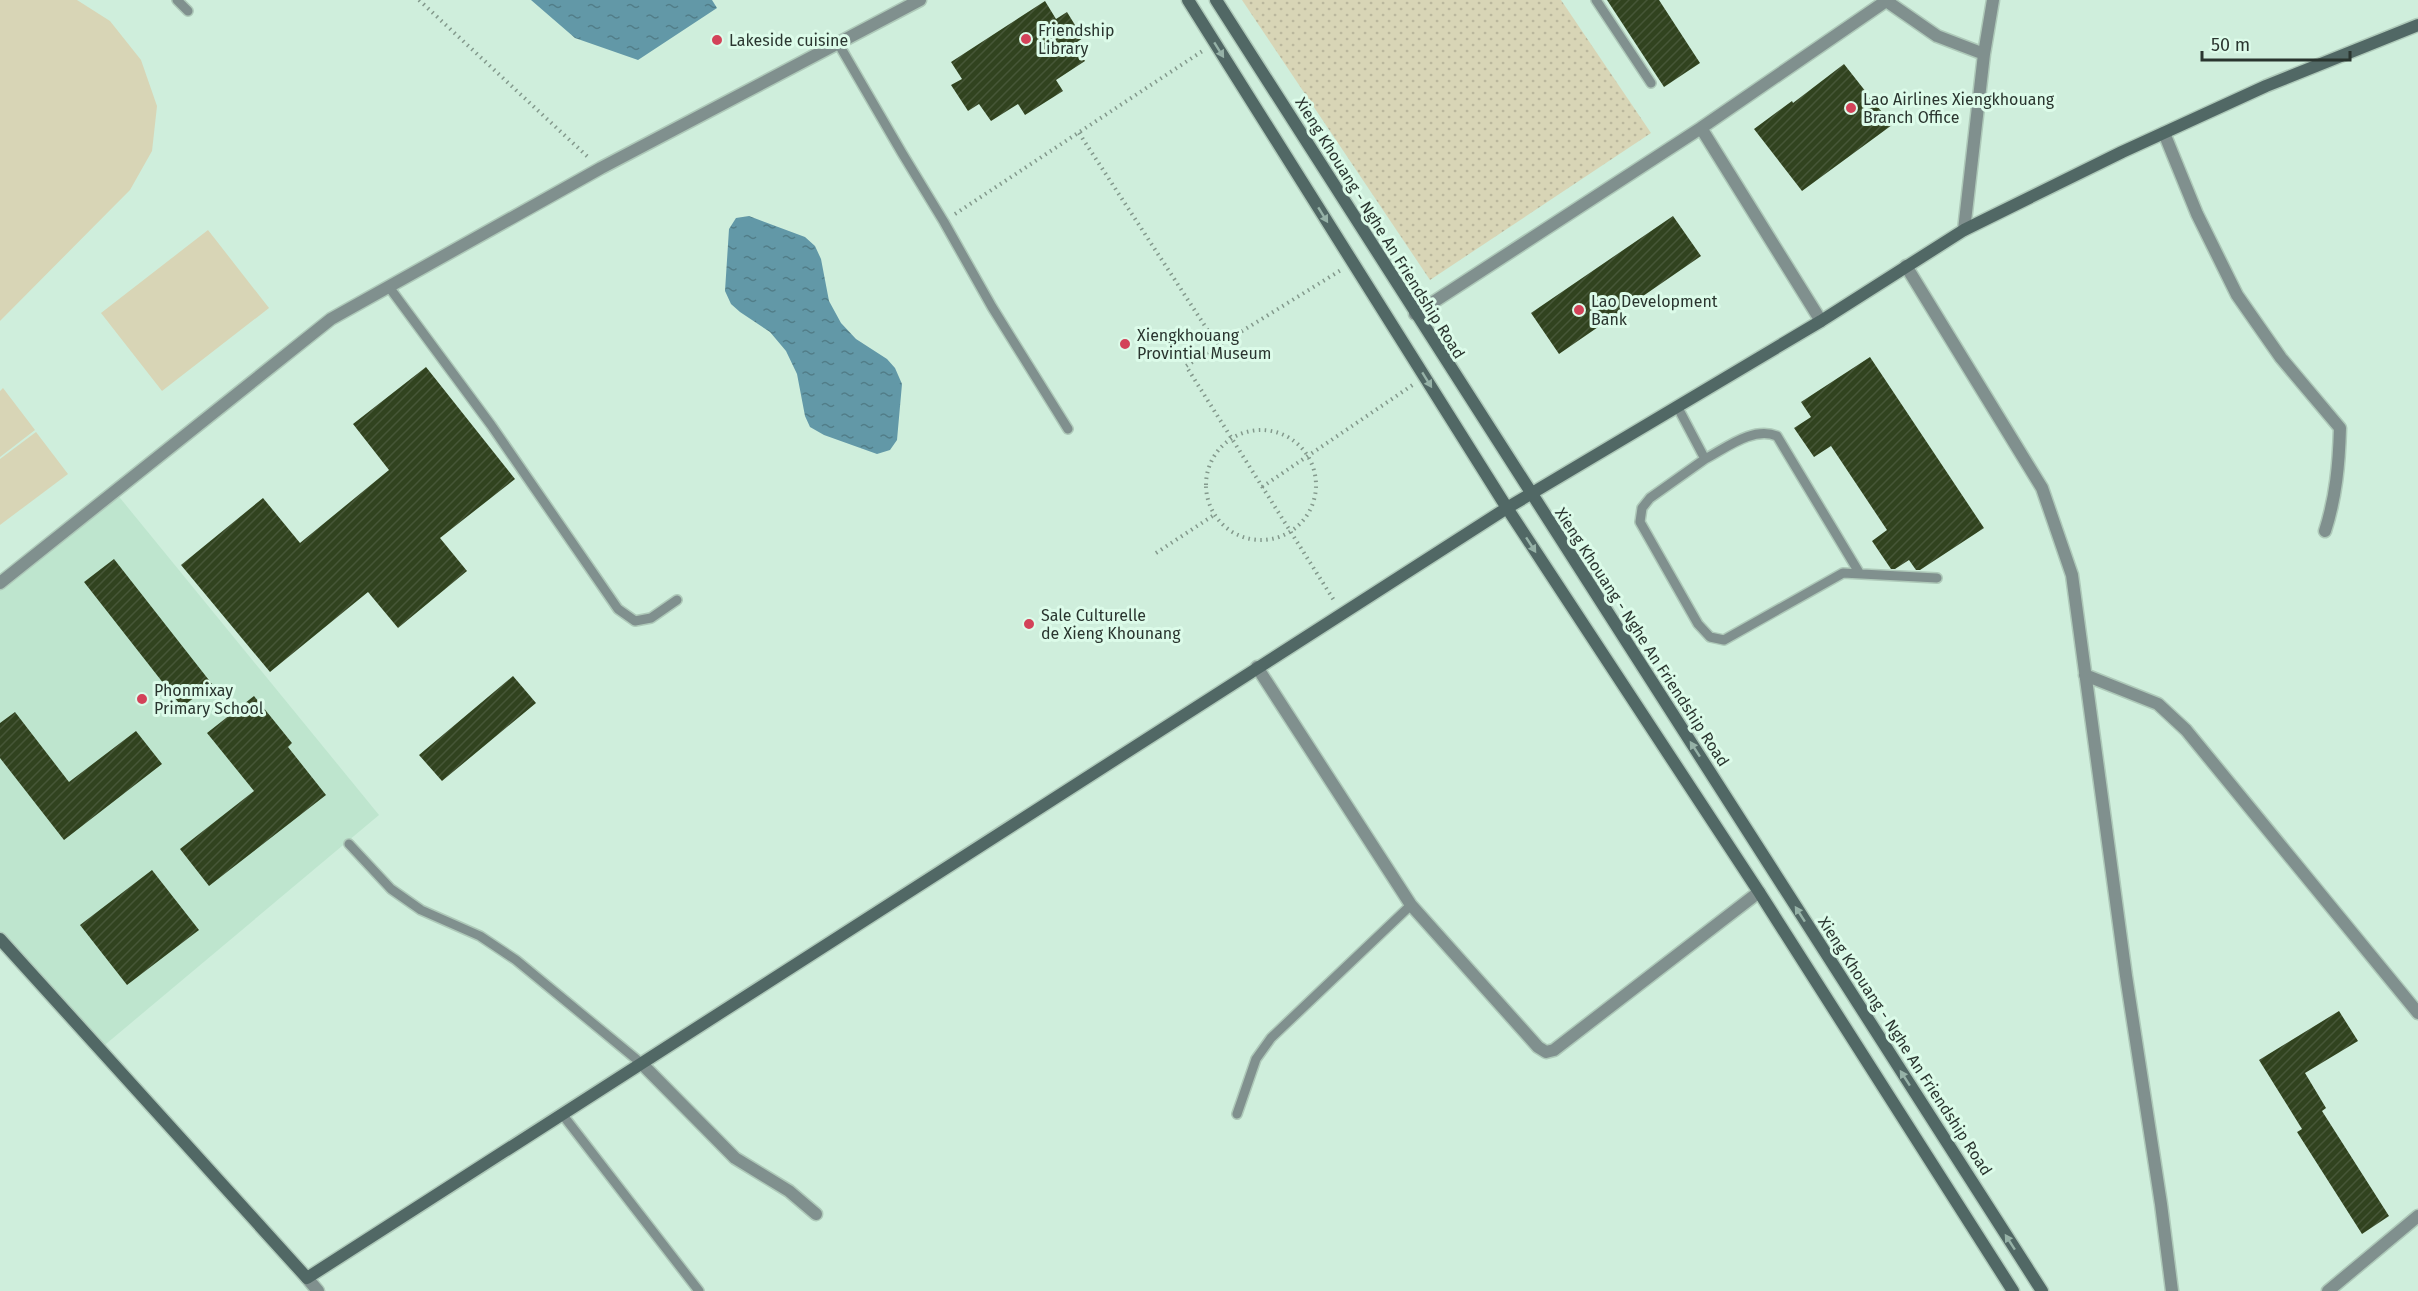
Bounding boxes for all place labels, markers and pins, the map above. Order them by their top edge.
place label: Friendship Library [1038,21,1115,58]
place label: Lakeside cuisine [729,31,848,50]
marker: Friendship Library [1019,32,1033,46]
marker: Lakeside cuisine [710,33,724,47]
place label: Lao Airlines Xiengkhouang Branch Office [1863,90,2055,127]
marker: Lao Airlines Xiengkhouang Branch Office [1844,101,1858,115]
place label: Lao Development Bank [1591,292,1718,329]
marker: Lao Development Bank [1572,303,1586,317]
place label: Xiengkhouang Provintial Museum [1137,326,1271,363]
marker: Xiengkhouang Provintial Museum [1118,337,1132,351]
place label: Sale Culturelle de Xieng Khounang [1041,606,1181,643]
marker: Sale Culturelle de Xieng Khounang [1022,617,1036,631]
place label: Phonmixay Primary School [154,681,264,718]
marker: Phonmixay Primary School [135,692,149,706]

